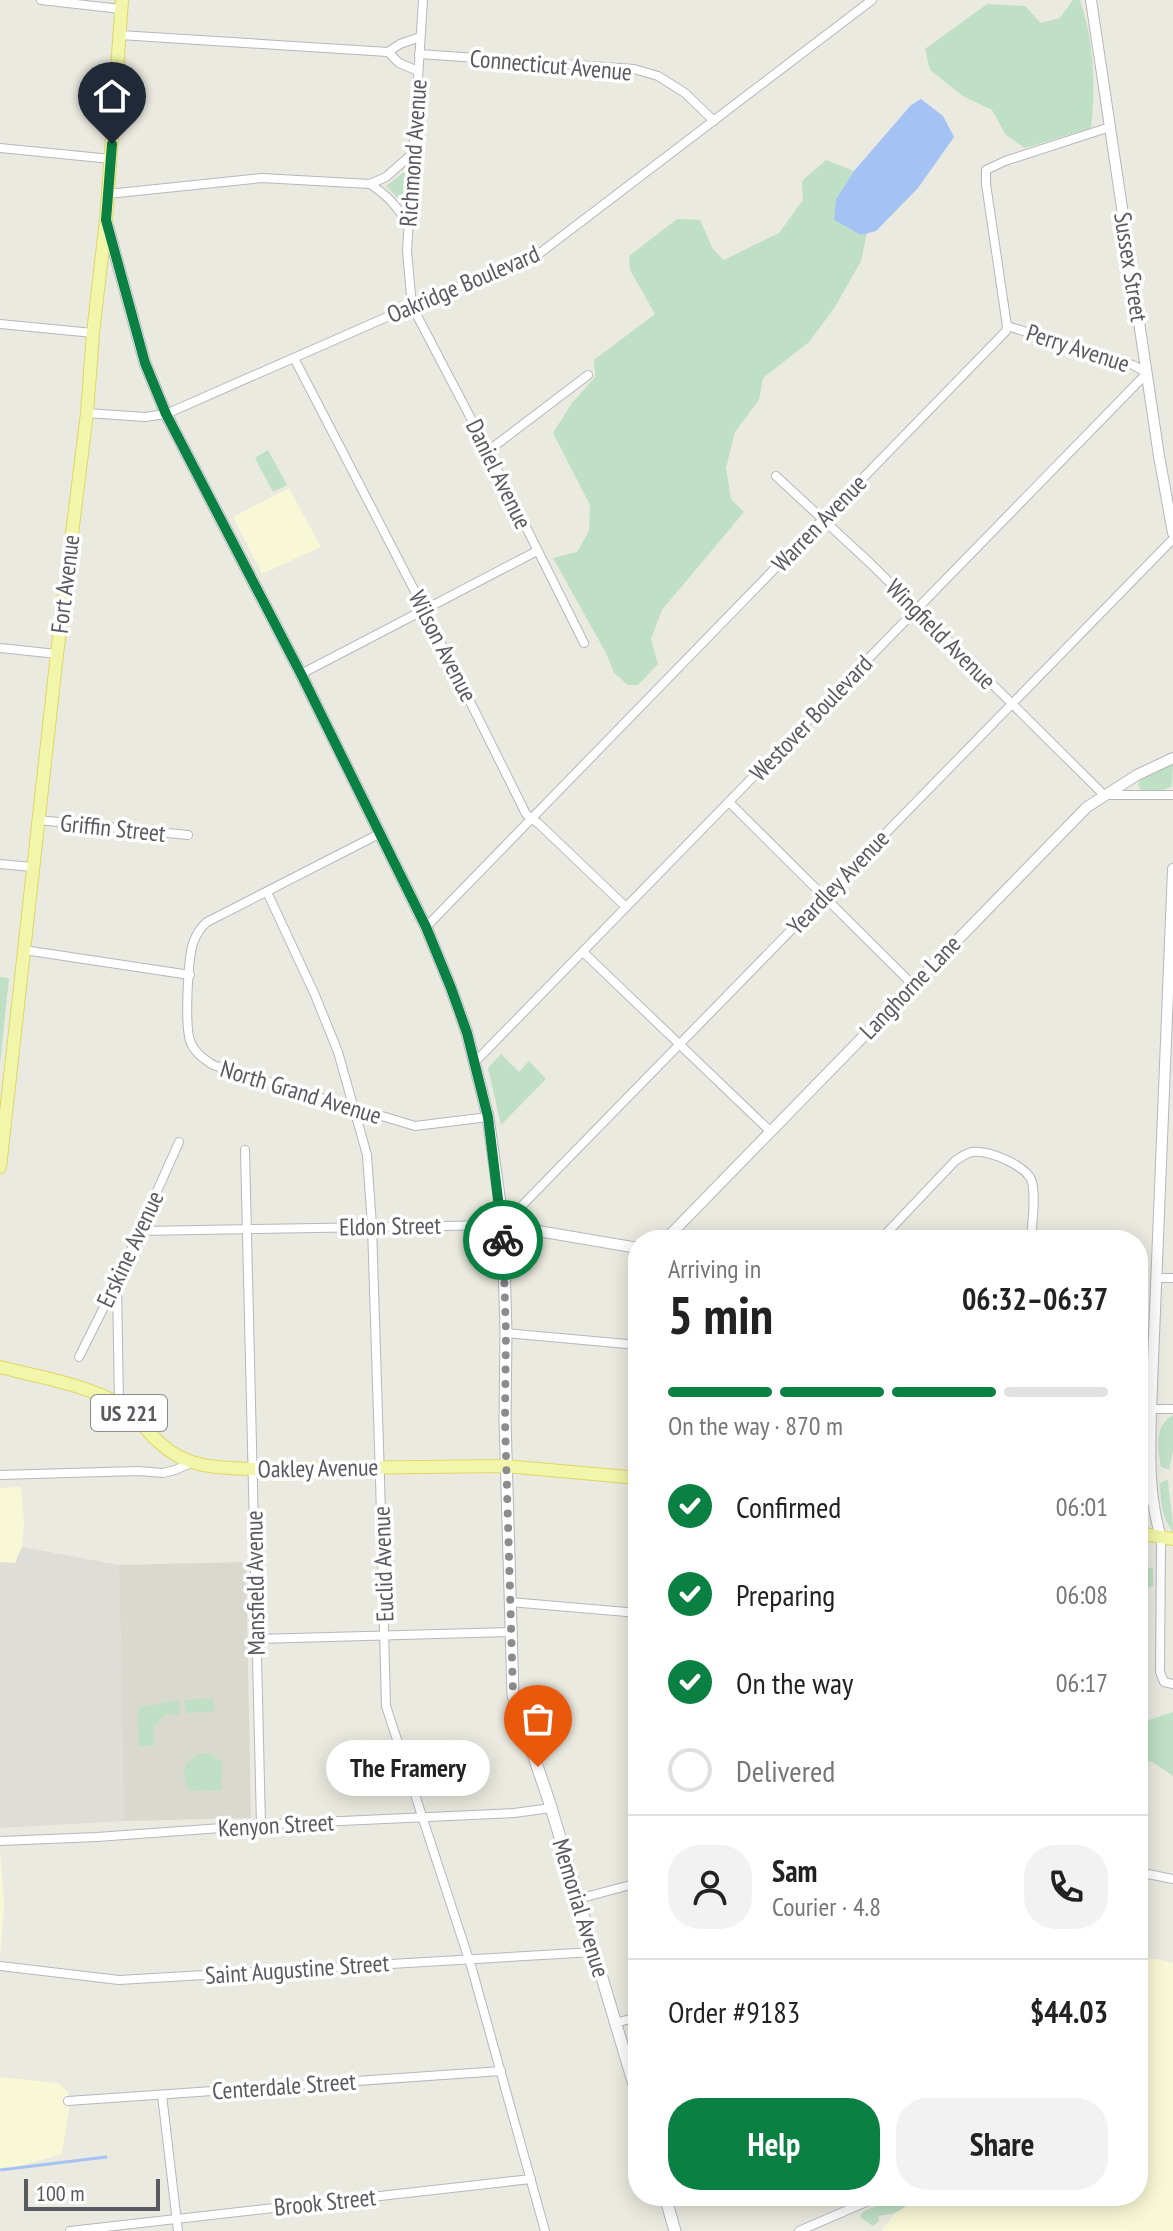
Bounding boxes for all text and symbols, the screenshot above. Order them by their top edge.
street label: Connecticut Avenue [469,42,633,88]
pin [78,62,146,144]
icon: home [90,74,134,118]
street label: Richmond Avenue [392,78,434,228]
street label: Sussex Street [1107,210,1155,324]
street label: Oakridge Boulevard [382,238,544,330]
street label: Perry Avenue [1022,317,1134,379]
street label: Daniel Avenue [459,414,539,534]
street label: Warren Avenue [765,468,873,578]
street label: Fort Avenue [44,533,86,635]
street label: Wingfield Avenue [879,572,1003,696]
street label: Wilson Avenue [402,585,484,707]
street label: Westover Boulevard [743,648,879,788]
street label: Griffin Street [59,807,167,849]
street label: Yeardley Avenue [780,823,896,941]
street label: Langhorne Lane [853,928,967,1046]
street label: North Grand Avenue [217,1053,385,1131]
street label: Erskine Avenue [90,1186,170,1312]
courier [463,1200,543,1280]
street label: Eldon Street [339,1210,442,1242]
icon: bike [481,1218,525,1262]
text: Arriving in [668,1252,761,1285]
text: 06:32–06:37 [962,1279,1108,1318]
text: 5 min [668,1281,773,1348]
road number: US 221 [91,1395,167,1431]
text: On the way · 870 m [668,1409,843,1442]
street label: Oakley Avenue [257,1451,379,1485]
icon: check [668,1484,712,1528]
text: Confirmed [736,1487,841,1526]
text: 06:01 [1056,1490,1108,1523]
street label: Euclid Avenue [365,1506,401,1622]
street label: Mansfield Avenue [238,1510,272,1656]
icon: check [668,1572,712,1616]
text: Preparing [736,1575,835,1614]
text: 06:08 [1056,1578,1108,1611]
icon: check [668,1660,712,1704]
text: On the way [736,1663,853,1702]
text: 06:17 [1056,1666,1108,1699]
pin [504,1685,572,1767]
icon: bag [516,1697,560,1741]
callout: The Framery [326,1739,490,1795]
text: The Framery [350,1751,466,1784]
text: Delivered [736,1751,835,1790]
street label: Kenyon Street [217,1806,335,1844]
street label: Memorial Avenue [545,1835,617,1981]
button: person [668,1845,752,1929]
button: phone [1024,1845,1108,1929]
text: Sam [772,1851,817,1890]
text: Courier · 4.8 [772,1890,881,1923]
street label: Saint Augustine Street [204,1947,390,1991]
text: Order #9183 [668,1992,800,2031]
text: $44.03 [1030,1992,1108,2031]
street label: Centerdale Street [211,2065,357,2106]
button: Help [668,2098,880,2190]
button: Share [896,2098,1108,2190]
scale bar [24,2175,160,2211]
text: 100 m [36,2179,85,2207]
street label: Brook Street [273,2181,378,2223]

